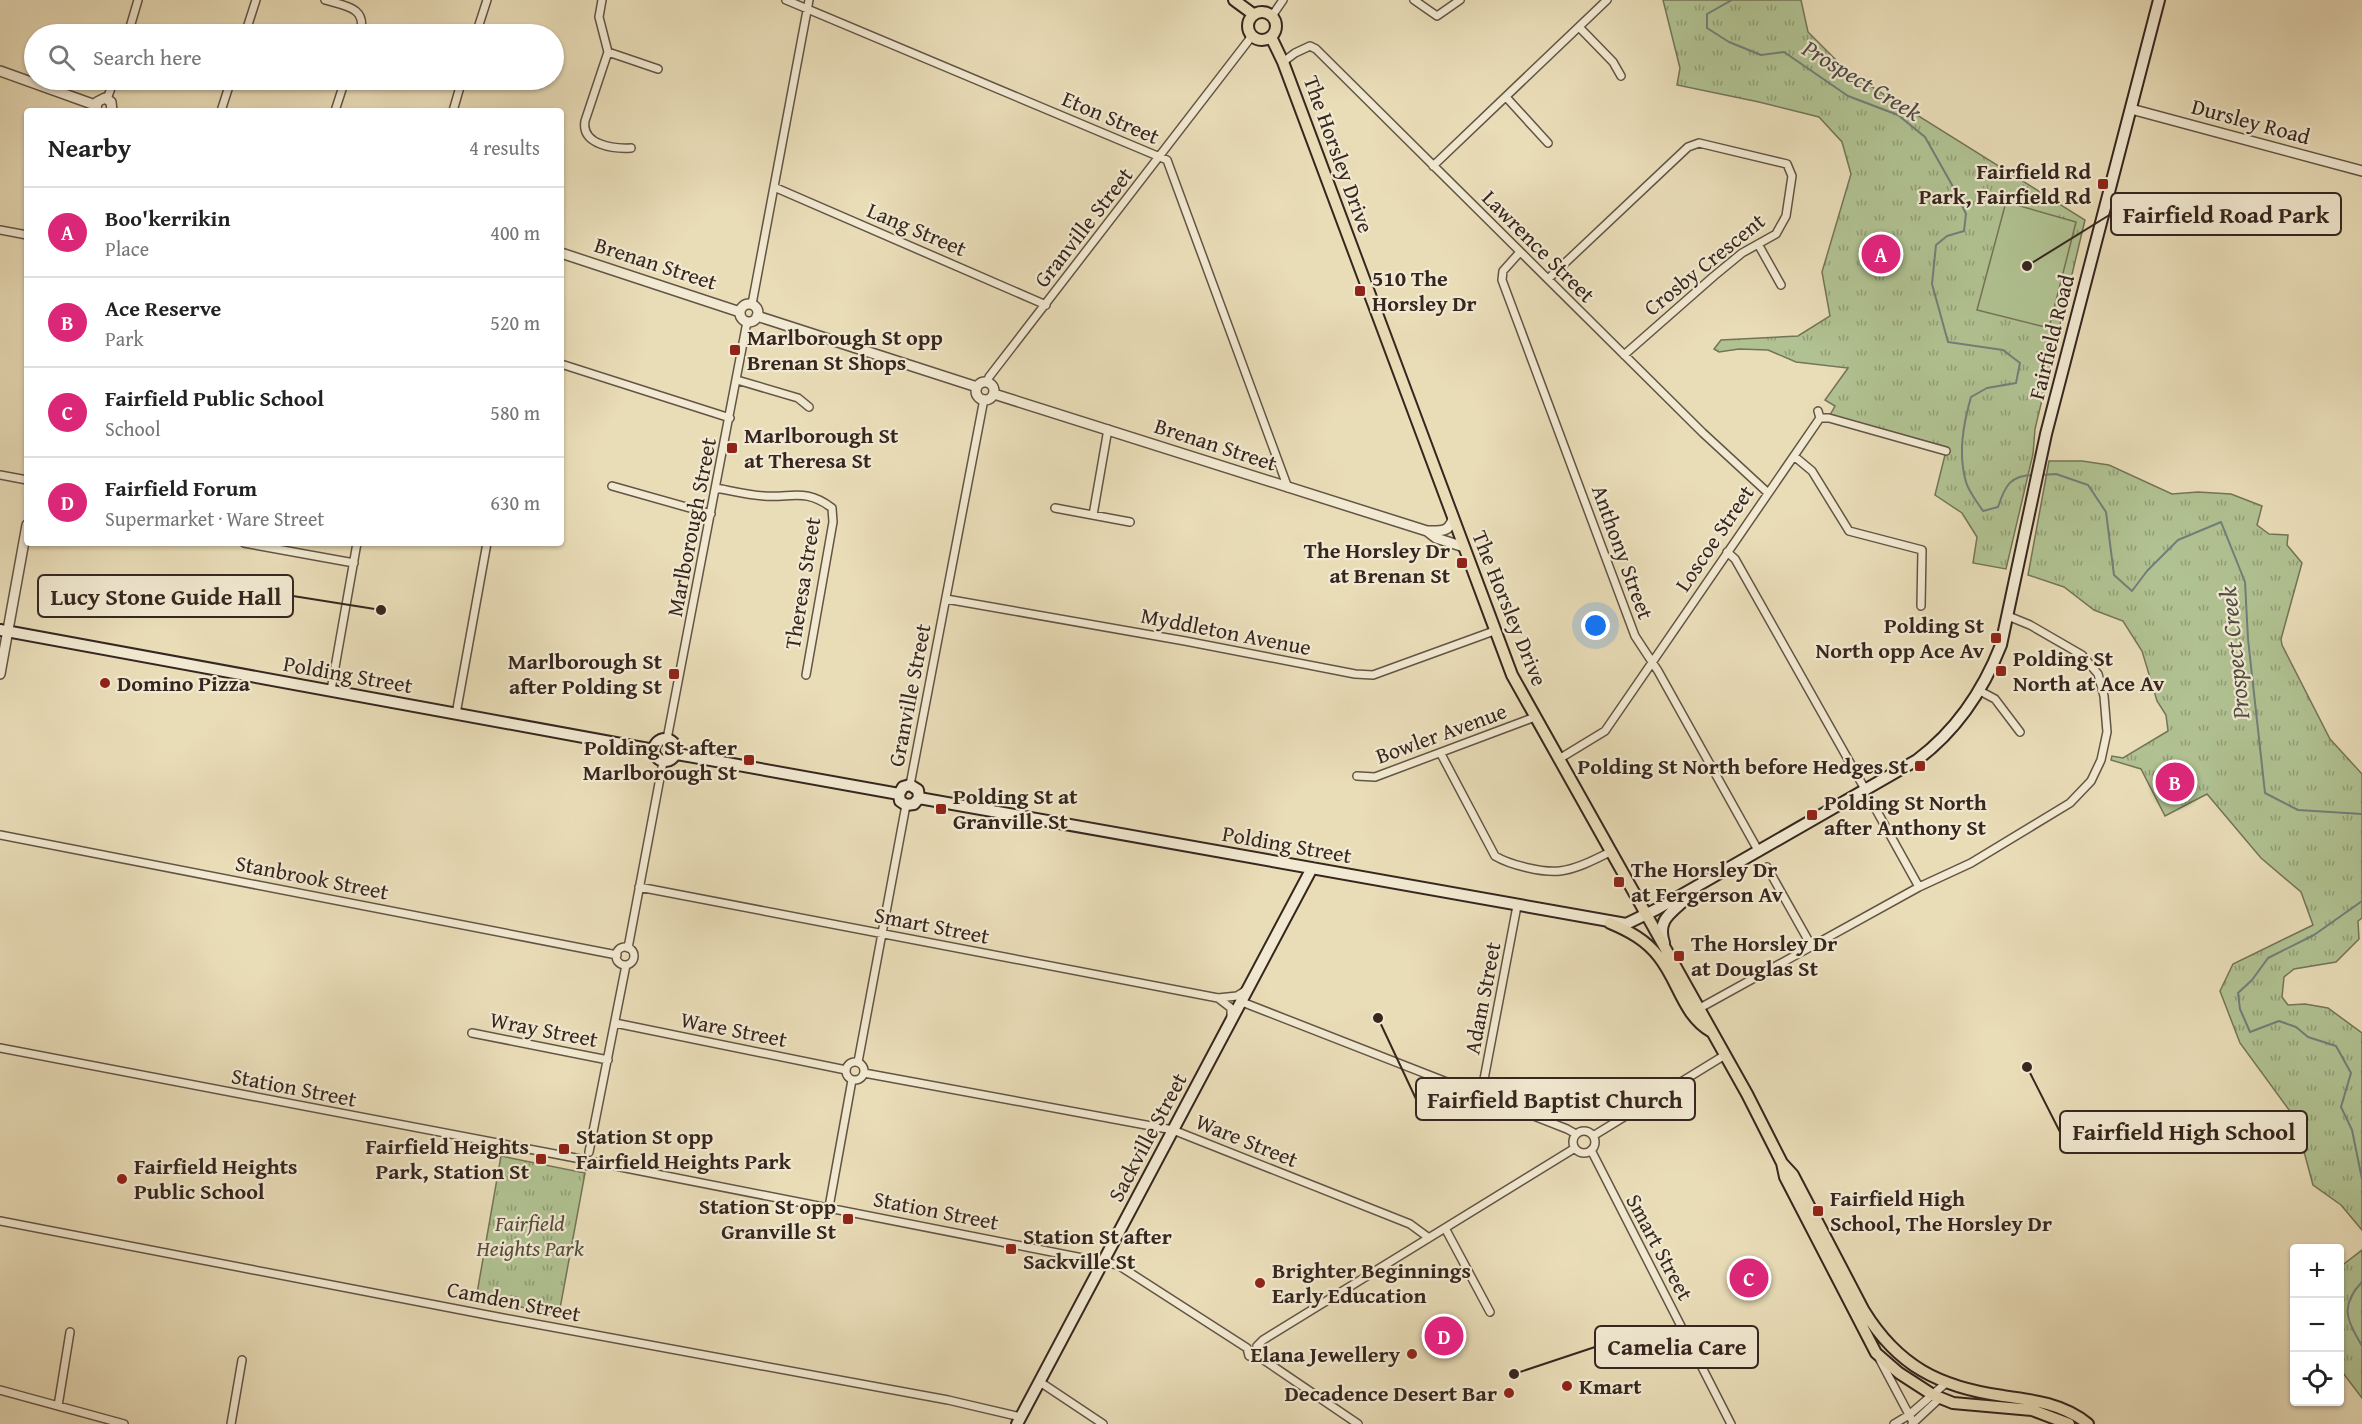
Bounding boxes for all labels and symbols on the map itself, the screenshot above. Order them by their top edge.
water label: Prospect Creek [1795,30,1928,129]
street label: The Horsley Drive [1296,71,1382,237]
street label: Eton Street [1057,82,1165,152]
street label: Dursley Road [2188,90,2314,152]
place label: Fairfield Rd Park, Fairfield Rd [1919,155,2091,212]
street label: Granville Street [1026,160,1140,294]
marker: Fairfield Rd Park, Fairfield Rd [2096,177,2110,191]
street label: Lawrence Street [1475,182,1603,310]
callout: Fairfield Road Park [2111,193,2341,235]
street label: Lang Street [862,194,972,264]
text: Fairfield Road Park [2123,197,2329,232]
street label: Crosby Crescent [1637,205,1772,323]
street label: Brenan Street [591,228,722,298]
pin: A [1862,232,1900,276]
place label: 510 The Horsley Dr [1372,262,1477,319]
street label: Fairfield Road [2020,271,2082,403]
marker: 510 The Horsley Dr [1353,284,1367,298]
place label: Marlborough St opp Brenan St Shops [747,321,943,378]
marker: Marlborough St opp Brenan St Shops [728,343,742,357]
street label: Brenan Street [1151,409,1282,479]
place label: Marlborough St at Theresa St [744,419,899,476]
street label: Marlborough Street [658,434,724,619]
marker: Marlborough St at Theresa St [725,441,739,455]
street label: Loscoe Street [1666,478,1762,598]
street label: Anthony Street [1584,480,1662,624]
street label: Theresa Street [776,514,828,652]
street label: The Horsley Drive [1464,525,1556,691]
place label: The Horsley Dr at Brenan St [1304,534,1451,591]
marker: The Horsley Dr at Brenan St [1455,556,1469,570]
callout: Lucy Stone Guide Hall [38,575,293,617]
text: Lucy Stone Guide Hall [50,579,282,614]
water label: Prospect Creek [2210,585,2258,722]
street label: Myddleton Avenue [1138,599,1314,663]
place label: Polding St North opp Ace Av [1816,609,1985,666]
your location [1581,611,1610,640]
street label: Granville Street [879,621,939,769]
marker: Polding St North opp Ace Av [1989,631,2003,645]
place label: Polding St North at Ace Av [2013,642,2165,699]
place label: Marlborough St after Polding St [508,645,663,702]
street label: Polding Street [281,647,415,701]
marker: Polding St North at Ace Av [1994,664,2008,678]
place label: Domino Pizza [117,667,251,699]
marker: Marlborough St after Polding St [667,667,681,681]
marker: Domino Pizza [98,676,112,690]
street label: Bowler Avenue [1371,695,1511,771]
place label: Polding St after Marlborough St [583,731,738,788]
place label: Polding St North before Hedges St [1577,750,1909,782]
marker: Polding St after Marlborough St [742,753,756,767]
marker: Polding St North before Hedges St [1913,759,1927,773]
pin: B [2156,760,2194,804]
place label: Polding St at Granville St [953,780,1078,837]
place label: Polding St North after Anthony St [1824,786,1987,843]
marker: Polding St at Granville St [934,802,948,816]
marker: Polding St North after Anthony St [1805,808,1819,822]
street label: Polding Street [1220,817,1354,871]
street label: Stanbrook Street [233,846,392,908]
place label: The Horsley Dr at Fergerson Av [1631,853,1783,910]
marker: The Horsley Dr at Fergerson Av [1612,875,1626,889]
street label: Smart Street [872,898,992,952]
place label: The Horsley Dr at Douglas St [1691,927,1837,984]
street label: Adam Street [1455,939,1509,1057]
marker: The Horsley Dr at Douglas St [1672,949,1686,963]
street label: Wray Street [487,1003,601,1055]
street label: Ware Street [678,1003,790,1055]
street label: Station Street [229,1059,360,1115]
street label: Sackville Street [1100,1067,1195,1207]
callout: Fairfield Baptist Church [1416,1078,1695,1120]
text: Fairfield Baptist Church [1427,1082,1683,1117]
street label: Ware Street [1191,1105,1303,1175]
callout: Fairfield High School [2060,1111,2307,1153]
text: Fairfield High School [2072,1114,2296,1149]
place label: Station St opp Fairfield Heights Park [576,1120,792,1177]
place label: Fairfield Heights Park, Station St [365,1130,530,1187]
marker: Station St opp Fairfield Heights Park [557,1142,571,1156]
place label: Fairfield Heights Public School [134,1150,298,1207]
marker: Fairfield Heights Park, Station St [534,1152,548,1166]
marker: Fairfield Heights Public School [115,1172,129,1186]
street label: Station Street [871,1182,1002,1238]
place label: Fairfield High School, The Horsley Dr [1830,1182,2052,1239]
street label: Smart Street [1619,1188,1702,1306]
place label: Station St opp Granville St [699,1190,837,1247]
marker: Fairfield High School, The Horsley Dr [1811,1204,1825,1218]
park label: Fairfield Heights Park [475,1207,585,1264]
marker: Station St opp Granville St [841,1212,855,1226]
place label: Station St after Sackville St [1023,1220,1172,1277]
marker: Station St after Sackville St [1004,1242,1018,1256]
place label: Brighter Beginnings Early Education [1272,1254,1471,1311]
pin: C [1730,1256,1768,1300]
street label: Camden Street [445,1272,584,1330]
marker: Brighter Beginnings Early Education [1253,1276,1267,1290]
pin: D [1424,1314,1464,1358]
callout: Camelia Care [1595,1326,1758,1368]
text: Camelia Care [1607,1329,1747,1364]
place label: Elana Jewellery [1251,1338,1401,1370]
marker: Elana Jewellery [1405,1347,1419,1361]
place label: Kmart [1579,1370,1642,1402]
place label: Decadence Desert Bar [1285,1377,1497,1409]
marker: Kmart [1560,1379,1574,1393]
marker: Decadence Desert Bar [1502,1386,1516,1400]

